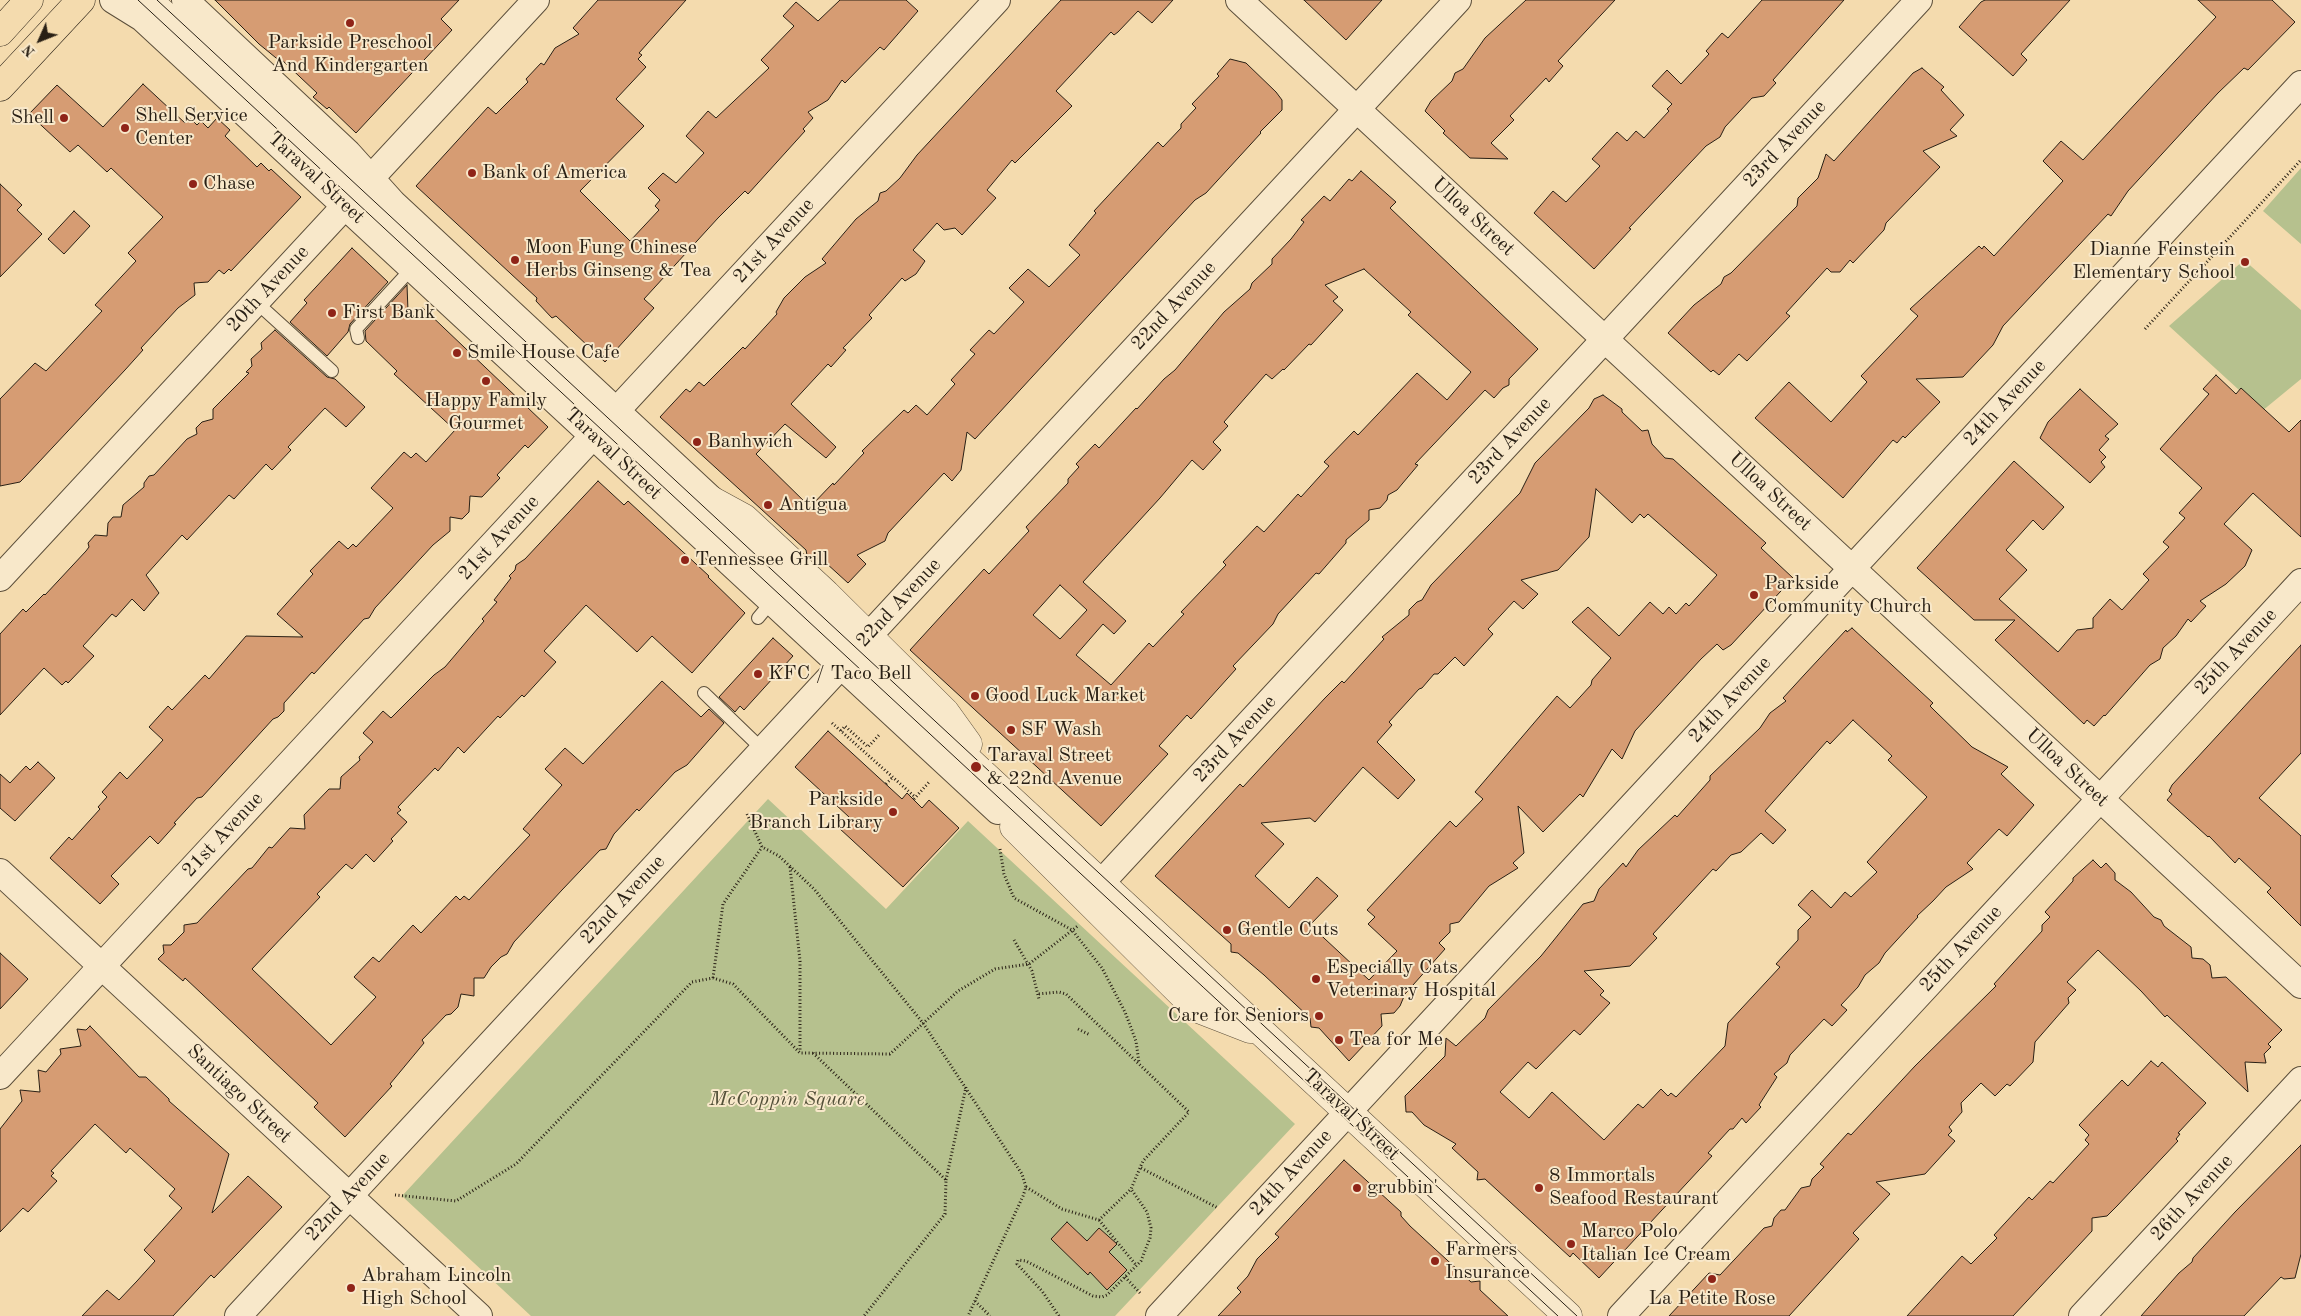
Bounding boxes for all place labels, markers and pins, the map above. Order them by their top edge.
marker: Parkside Preschool And Kindergarten [344,17,356,29]
place label: Parkside Preschool And Kindergarten [267,31,433,78]
place label: Shell Service Center [135,104,248,151]
place label: Shell [11,106,54,130]
marker: Shell [58,112,70,124]
marker: Shell Service Center [119,122,131,134]
place label: Bank of America [482,161,627,185]
marker: Bank of America [466,167,478,179]
place label: Chase [203,172,255,196]
marker: Chase [187,178,199,190]
place label: Moon Fung Chinese Herbs Ginseng & Tea [525,236,712,283]
place label: Dianne Feinstein Elementary School [2072,238,2235,285]
marker: Moon Fung Chinese Herbs Ginseng & Tea [509,254,521,266]
marker: Dianne Feinstein Elementary School [2239,256,2251,268]
place label: First Bank [342,301,435,325]
marker: First Bank [326,307,338,319]
place label: Smile House Cafe [467,341,620,365]
marker: Smile House Cafe [451,347,463,359]
marker: Happy Family Gourmet [480,375,492,387]
place label: Happy Family Gourmet [425,389,547,436]
place label: Banhwich [707,430,793,454]
marker: Banhwich [691,436,703,448]
place label: Antigua [778,493,848,517]
marker: Antigua [762,499,774,511]
place label: Tennessee Grill [695,548,828,572]
marker: Tennessee Grill [679,554,691,566]
place label: Parkside Community Church [1764,572,1932,619]
marker: Parkside Community Church [1748,589,1760,601]
place label: KFC / Taco Bell [768,662,911,686]
marker: KFC / Taco Bell [752,668,764,680]
place label: Good Luck Market [985,684,1146,708]
marker: Good Luck Market [969,690,981,702]
place label: SF Wash [1021,718,1102,742]
marker: SF Wash [1005,724,1017,736]
place label: Taraval Street & 22nd Avenue [987,744,1122,791]
marker: Taraval Street & 22nd Avenue [969,760,983,774]
place label: Parkside Branch Library [749,788,883,835]
marker: Parkside Branch Library [887,806,899,818]
place label: Gentle Cuts [1237,918,1338,942]
marker: Gentle Cuts [1221,924,1233,936]
place label: Especially Cats Veterinary Hospital [1326,956,1496,1003]
marker: Especially Cats Veterinary Hospital [1310,973,1322,985]
place label: Care for Seniors [1168,1004,1309,1028]
marker: Care for Seniors [1313,1010,1325,1022]
place label: Tea for Me [1349,1028,1443,1052]
marker: Tea for Me [1333,1034,1345,1046]
place label: 8 Immortals Seafood Restaurant [1549,1164,1719,1211]
place label: grubbin' [1367,1176,1438,1200]
marker: grubbin' [1351,1182,1363,1194]
marker: 8 Immortals Seafood Restaurant [1533,1182,1545,1194]
place label: Marco Polo Italian Ice Cream [1581,1220,1731,1267]
place label: Farmers Insurance [1445,1238,1530,1285]
marker: Marco Polo Italian Ice Cream [1565,1238,1577,1250]
marker: Farmers Insurance [1429,1255,1441,1267]
place label: Abraham Lincoln High School [361,1264,511,1311]
marker: La Petite Rose [1706,1273,1718,1285]
marker: Abraham Lincoln High School [345,1282,357,1294]
place label: La Petite Rose [1649,1287,1775,1311]

